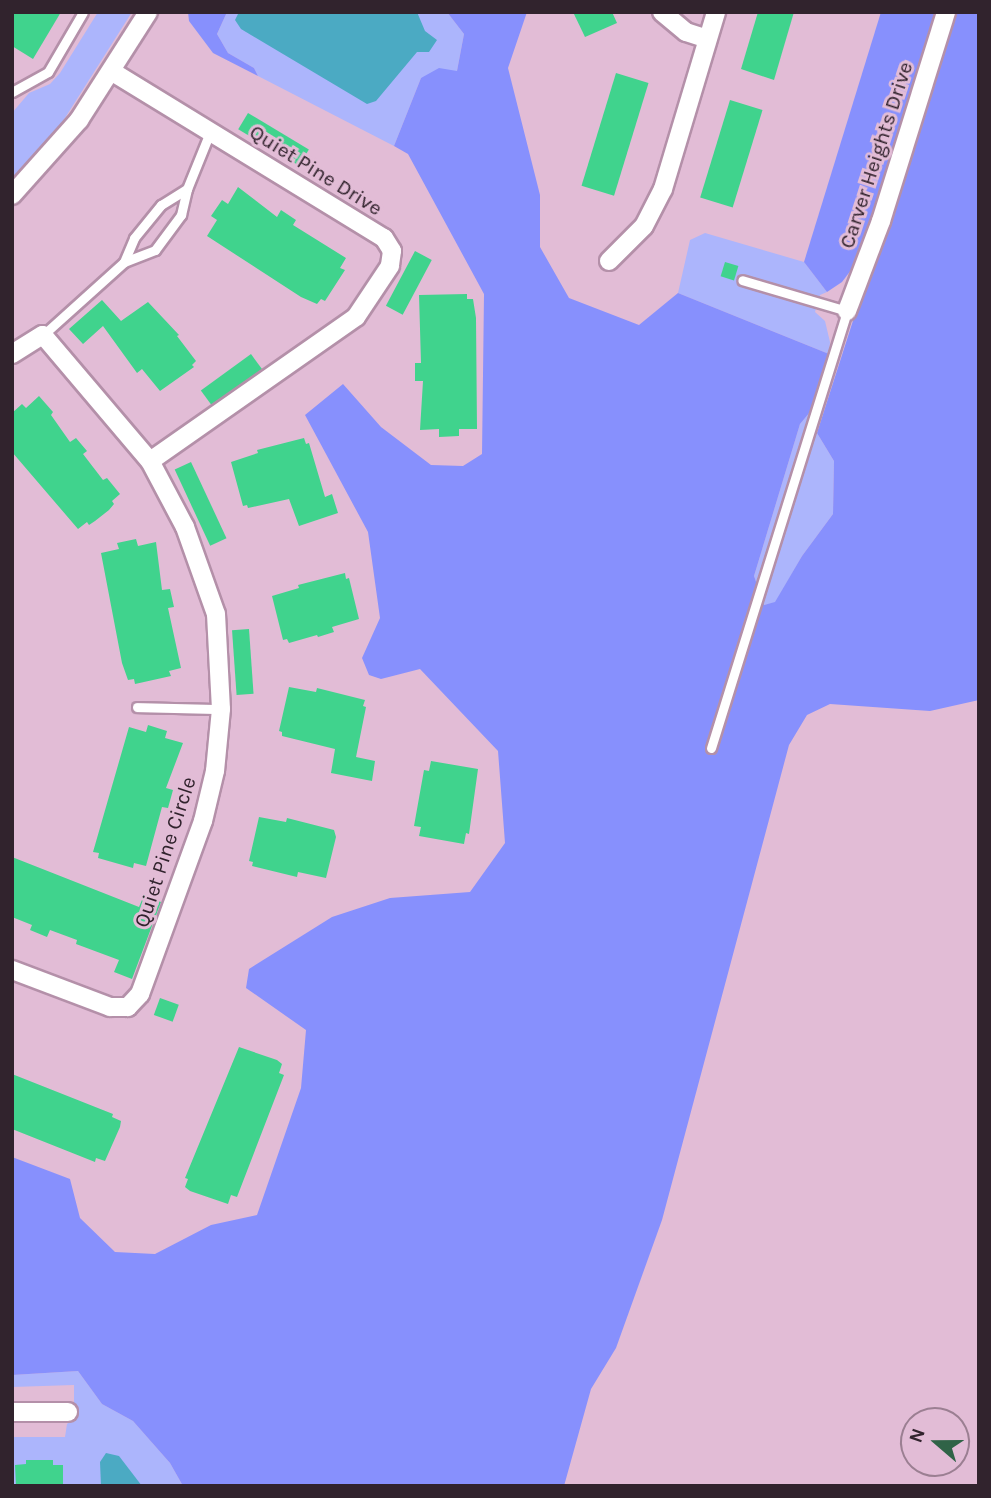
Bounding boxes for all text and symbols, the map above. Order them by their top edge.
street label: Carver Heights Drive [834,59,918,251]
street label: Quiet Pine Drive [245,119,387,221]
street label: Quiet Pine Circle [129,774,201,930]
north arrow [900,1407,970,1477]
text: N [904,1425,930,1446]

